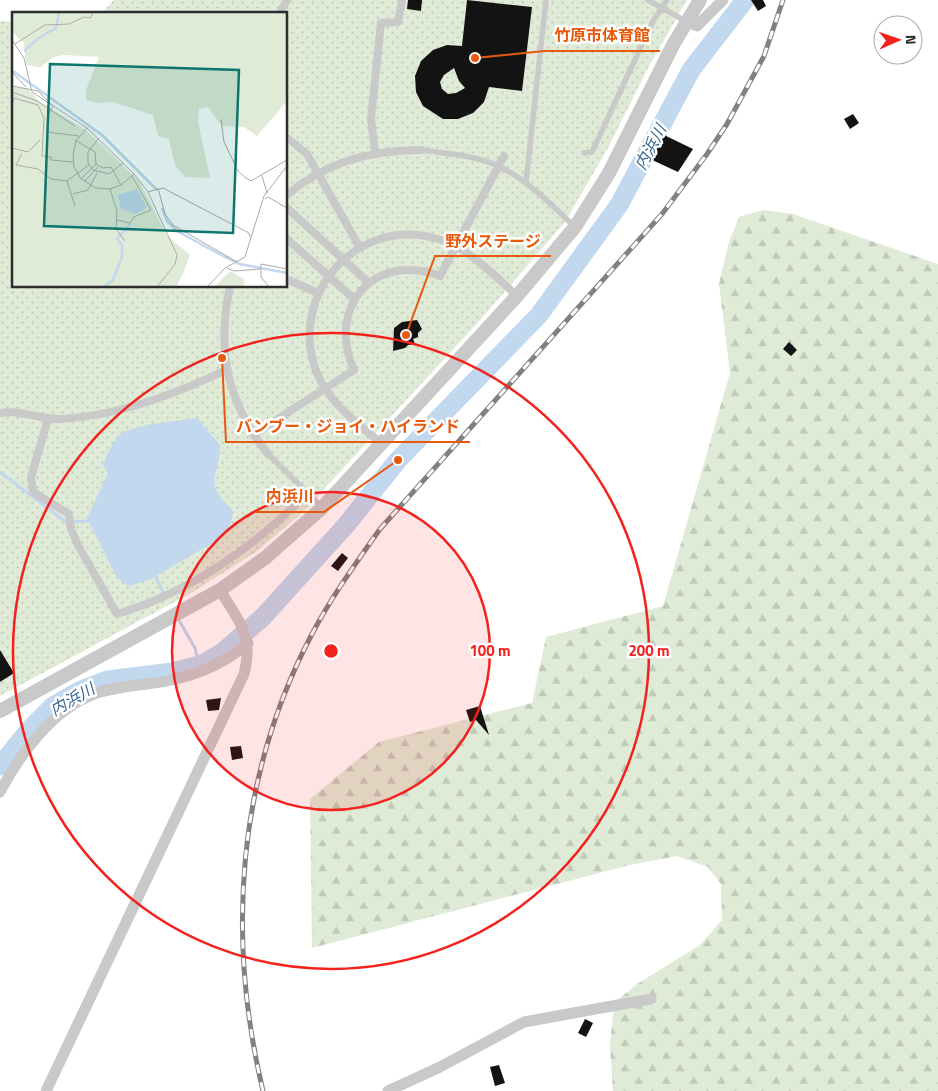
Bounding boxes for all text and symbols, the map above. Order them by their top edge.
inset map [12,12,288,288]
north arrow [873,15,923,65]
callout: 竹原市体育館 [544,20,660,51]
text: 竹原市体育館 [554,23,650,47]
text: N [901,34,922,45]
water label: 内浜川 [628,118,673,174]
callout: 野外ステージ [435,225,551,256]
text: 野外ステージ [445,229,541,253]
callout: バンブー・ジョイ・ハイランド [226,411,470,442]
text: バンブー・ジョイ・ハイランド [236,414,460,438]
callout: 内浜川 [256,481,324,512]
text: 内浜川 [266,484,314,508]
text: 100 m [469,639,511,662]
text: 200 m [628,639,670,662]
centre of rings [322,642,340,660]
water label: 内浜川 [45,676,101,721]

